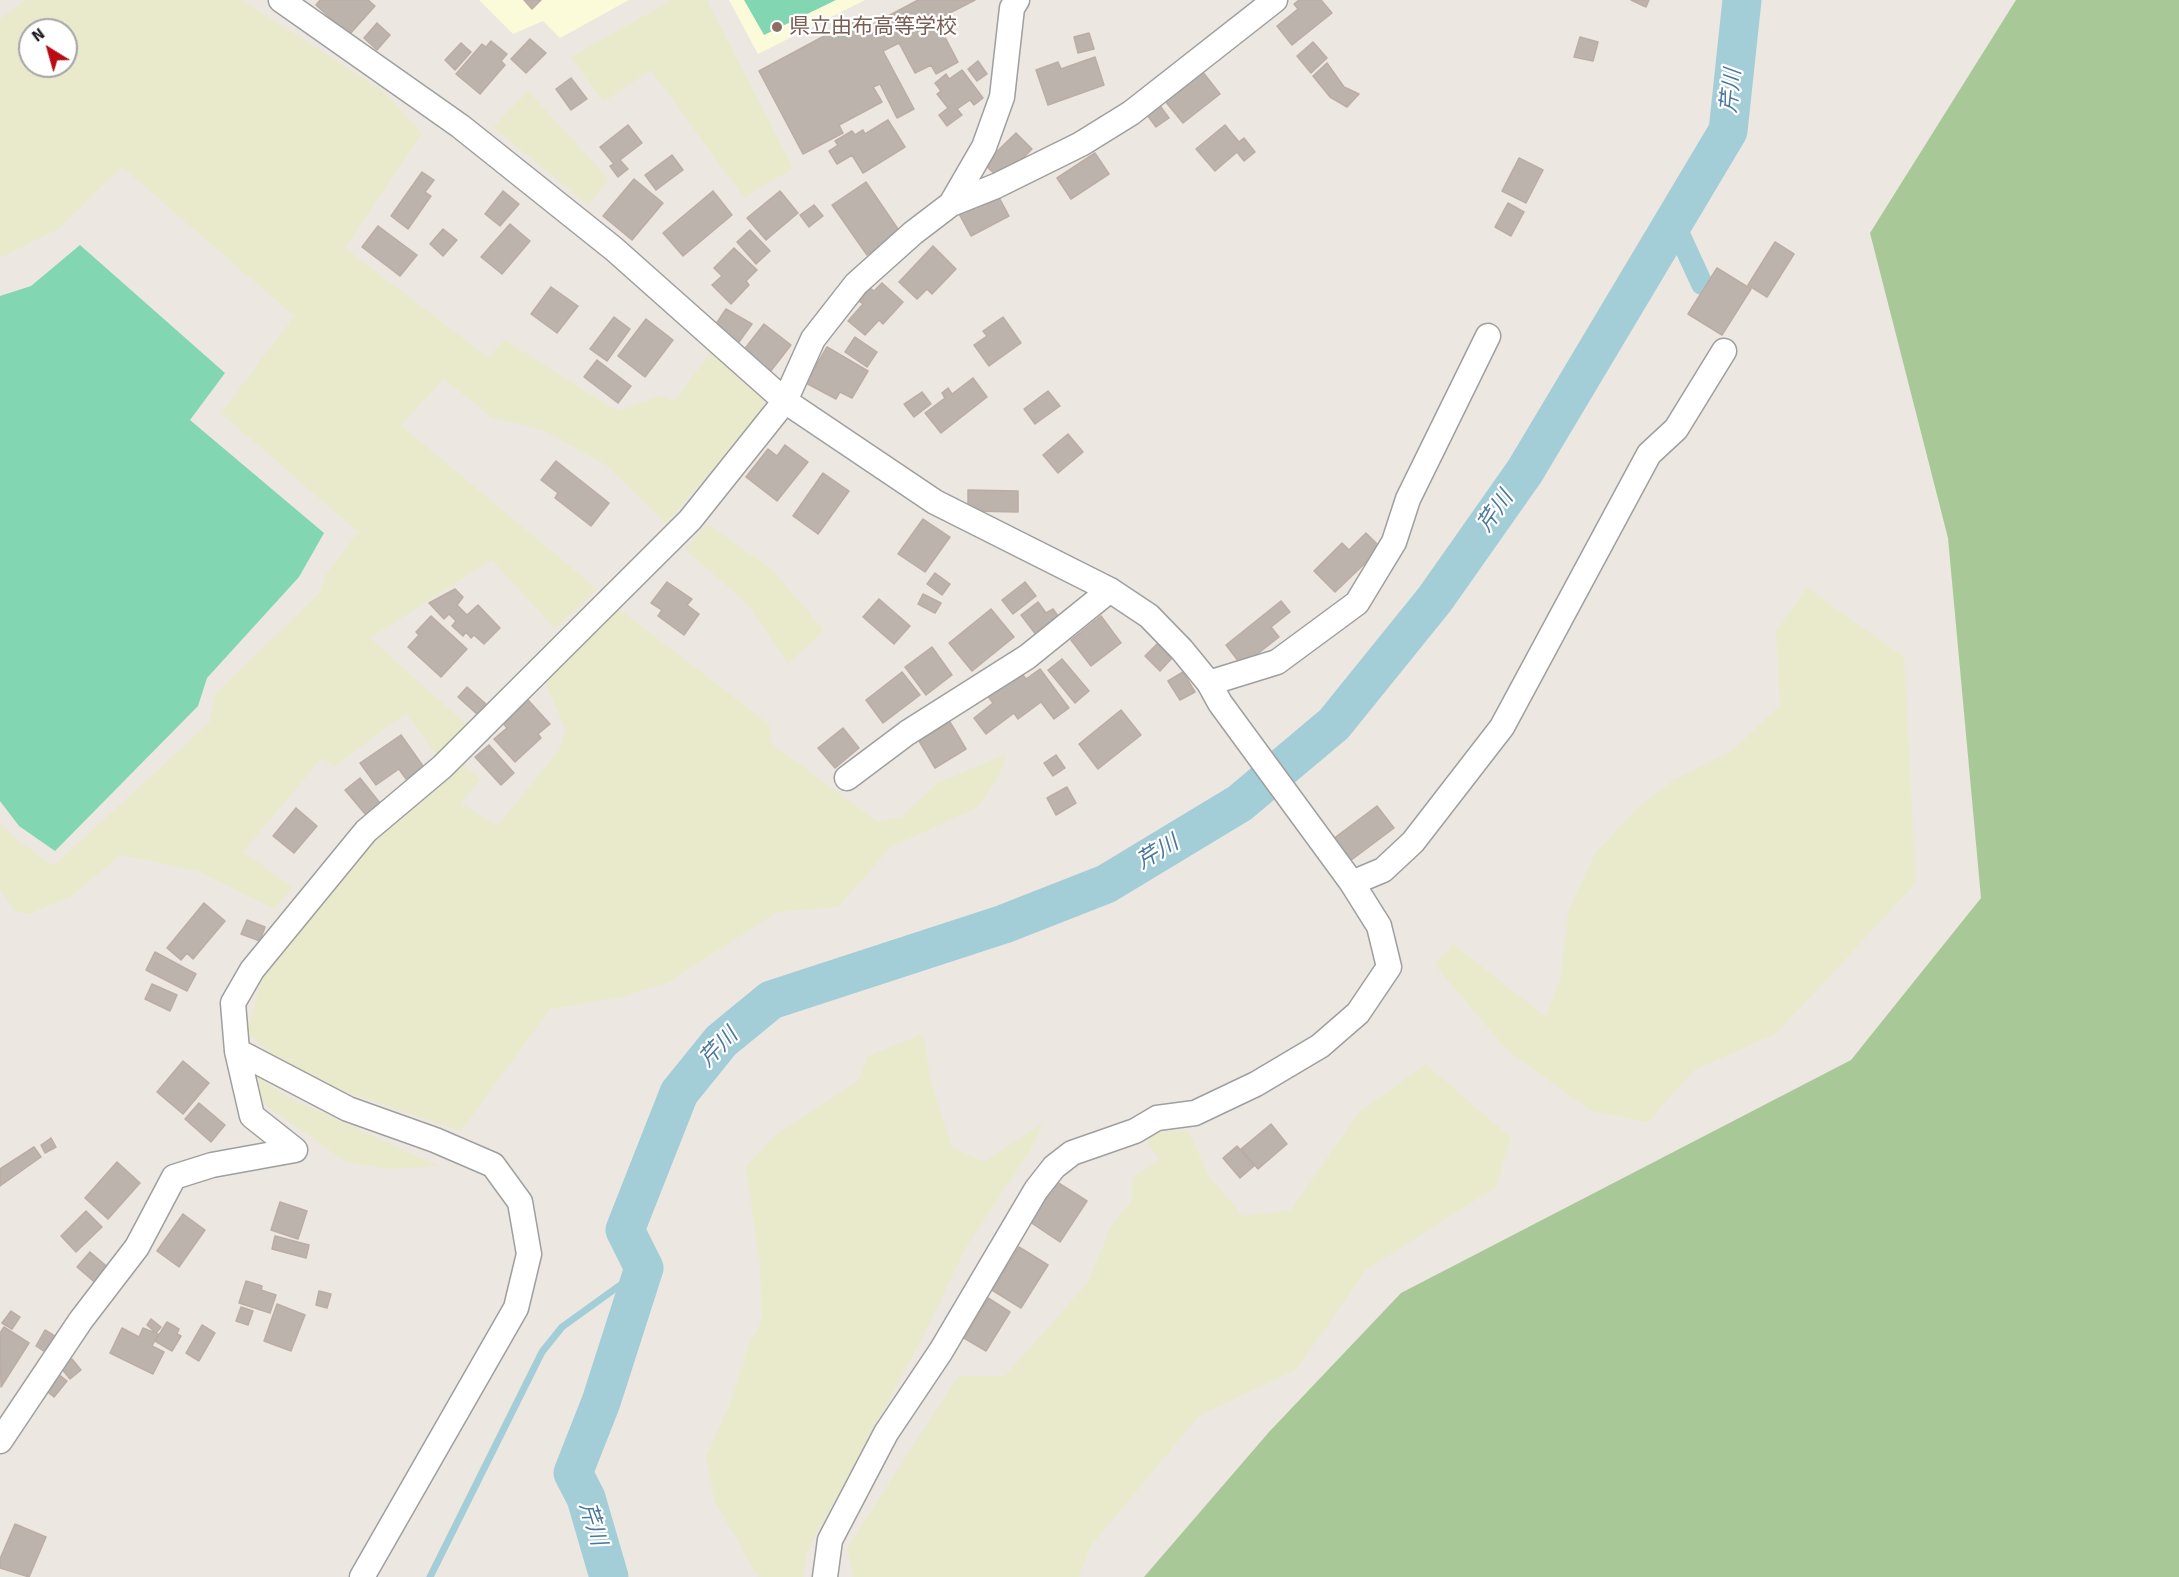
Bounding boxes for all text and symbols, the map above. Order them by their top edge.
place label: 県立由布高等学校 [789,14,957,40]
north arrow [18,18,78,78]
marker: 県立由布高等学校 [770,20,784,34]
text: N [28,24,49,47]
water label: 芹川 [1717,68,1747,114]
water label: 芹川 [1473,486,1519,538]
water label: 芹川 [1132,830,1184,876]
water label: 芹川 [694,1023,744,1073]
water label: 芹川 [573,1499,611,1549]

